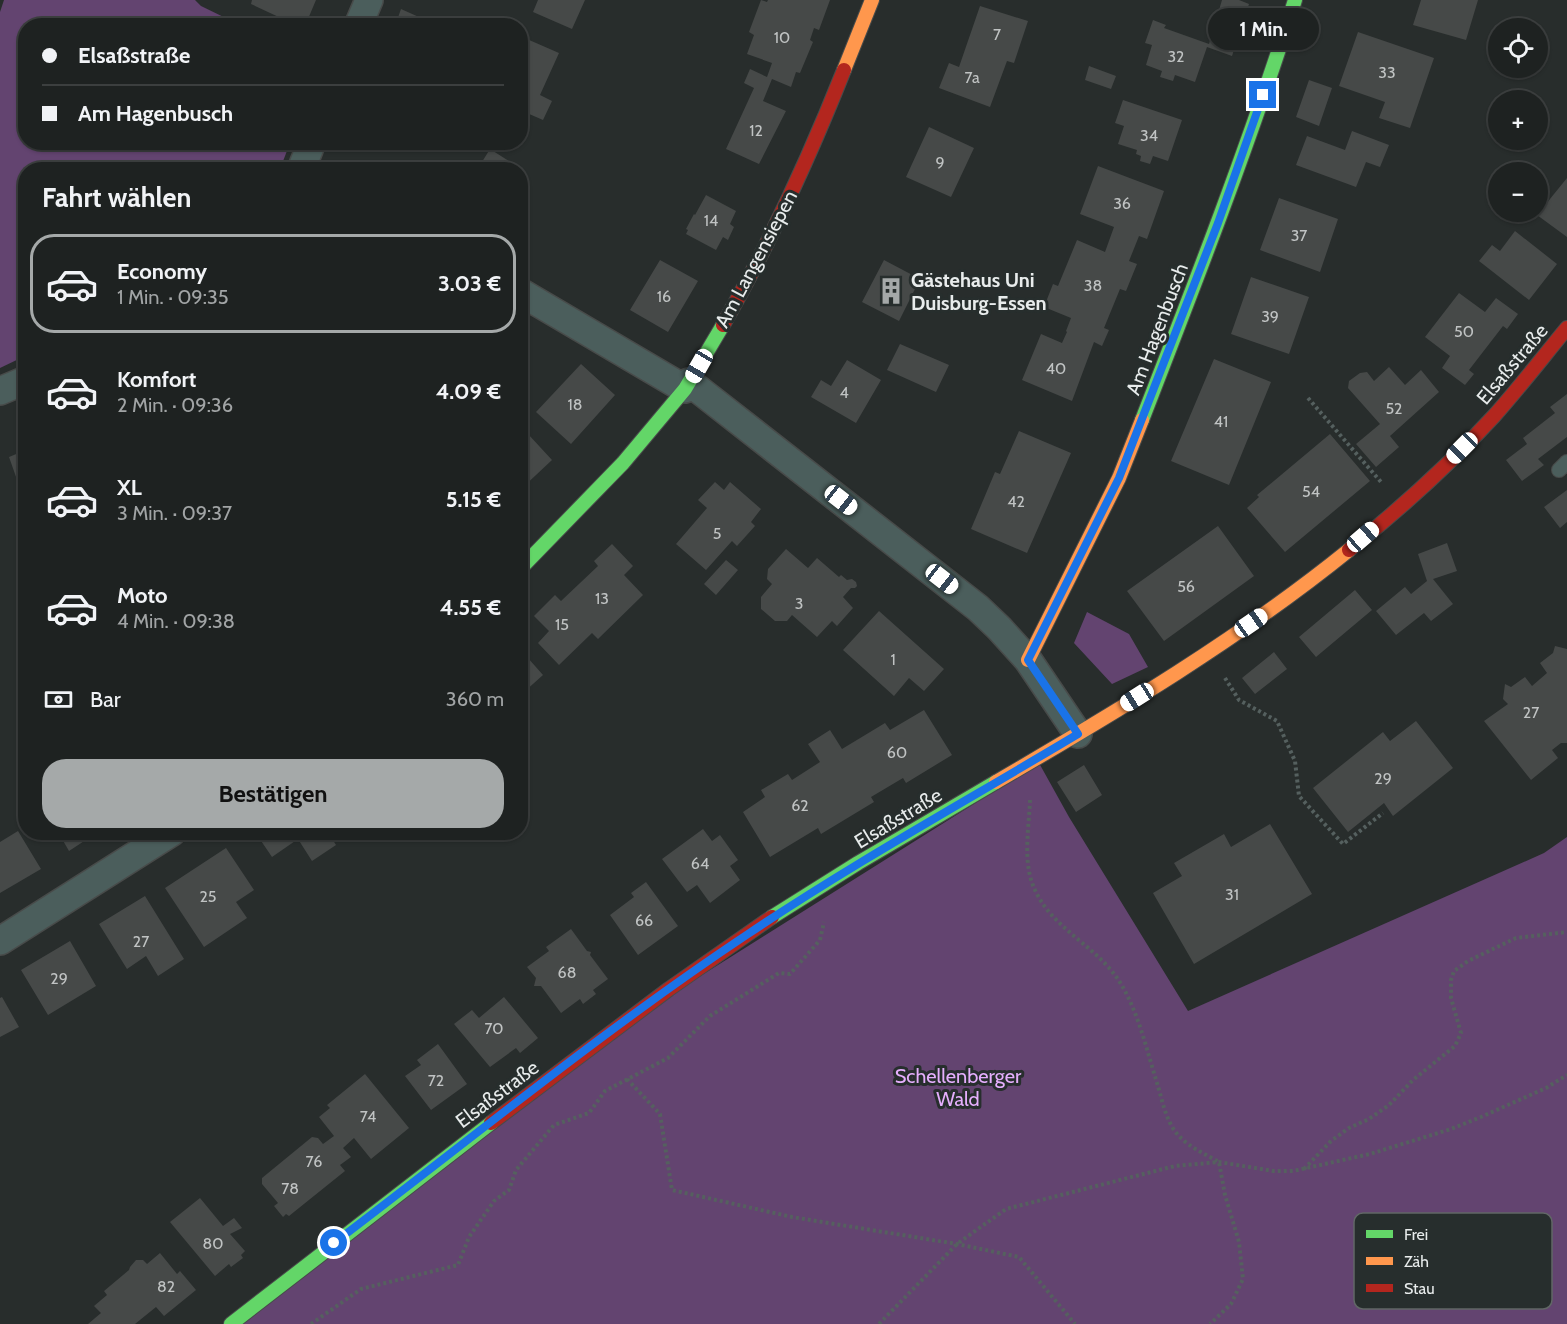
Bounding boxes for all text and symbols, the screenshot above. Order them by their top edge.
callout: 1 Min. [1208,8,1318,50]
text: 1 Min. [1239,17,1288,41]
map controls [1488,18,1548,222]
button: locate [1488,18,1548,78]
house number: 7 [993,25,1001,44]
house number: 10 [774,28,790,47]
text: Elsaßstraße [78,42,190,69]
house number: 32 [1167,47,1185,66]
house number: 33 [1378,63,1396,82]
house number: 7a [964,68,980,87]
route end [1249,81,1276,108]
button: + [1488,90,1548,150]
text: Am Hagenbusch [78,100,233,127]
house number: 12 [749,121,763,140]
house number: 34 [1140,126,1158,145]
house number: 9 [935,153,945,172]
button: − [1488,162,1548,222]
text: Fahrt wählen [42,181,191,214]
street label: Am Langensiepen [710,186,802,332]
house number: 36 [1113,194,1131,213]
house number: 14 [704,211,718,230]
house number: 37 [1291,226,1307,245]
icon: car [45,257,99,311]
text: Economy [117,258,207,285]
street label: Am Hagenbusch [1121,260,1193,398]
place label: Gästehaus Uni Duisburg-Essen [911,268,1047,315]
text: 3.03 € [438,270,501,297]
building icon: Gästehaus Uni Duisburg-Essen [876,276,906,306]
house number: 38 [1084,276,1102,295]
text: 1 Min. · 09:35 [117,285,229,309]
house number: 16 [657,287,671,306]
house number: 39 [1261,307,1279,326]
street label: Elsaßstraße [1471,319,1553,409]
house number: 50 [1454,322,1474,341]
car [682,346,716,386]
house number: 40 [1046,359,1066,378]
icon: car [45,365,99,419]
text: Komfort [117,366,196,393]
text: 4.09 € [436,378,501,405]
house number: 4 [839,383,849,402]
text: 2 Min. · 09:36 [117,393,233,417]
house number: 18 [568,395,582,414]
house number: 52 [1385,399,1403,418]
house number: 41 [1214,412,1228,431]
car [1443,429,1481,467]
icon: car [45,473,99,527]
text: XL [117,474,142,501]
car [821,482,861,518]
house number: 54 [1302,482,1320,501]
text: 5.15 € [446,486,501,513]
house number: 42 [1007,492,1025,511]
text: 3 Min. · 09:37 [117,501,232,525]
car [1344,518,1382,556]
house number: 5 [713,524,721,543]
car [922,561,962,597]
house number: 56 [1177,577,1195,596]
icon: car [45,581,99,635]
text: Moto [117,582,168,609]
house number: 13 [595,589,609,608]
text: 4.55 € [440,594,501,621]
house number: 3 [795,594,803,613]
car [1231,605,1271,641]
text: 4 Min. · 09:38 [117,609,235,633]
house number: 15 [555,615,569,634]
house number: 1 [890,650,896,669]
car [1117,680,1157,714]
icon: cash [42,683,75,716]
text: Bar [90,686,121,713]
text: 360 m [446,687,504,711]
house number: 27 [1523,703,1539,722]
house number: 60 [887,743,907,762]
button: Bestätigen [42,759,504,828]
house number: 29 [1374,769,1392,788]
street label: Elsaßstraße [850,783,946,853]
house number: 62 [791,796,809,815]
house number: 64 [691,854,709,873]
house number: 31 [1225,885,1239,904]
house number: 25 [199,887,217,906]
house number: 66 [635,911,653,930]
house number: 27 [133,932,149,951]
house number: 68 [558,963,576,982]
house number: 29 [50,969,68,988]
house number: 70 [484,1019,504,1038]
street label: Elsaßstraße [451,1055,543,1133]
park label: Schellenberger Wald [895,1064,1022,1111]
house number: 72 [428,1071,444,1090]
house number: 74 [360,1107,376,1126]
house number: 76 [306,1152,322,1171]
house number: 78 [281,1179,299,1198]
legend [1354,1213,1552,1309]
text: Frei [1404,1225,1428,1244]
route start [320,1229,347,1256]
house number: 80 [203,1234,223,1253]
text: Zäh [1404,1252,1429,1271]
house number: 82 [157,1277,175,1296]
text: Stau [1404,1279,1435,1298]

